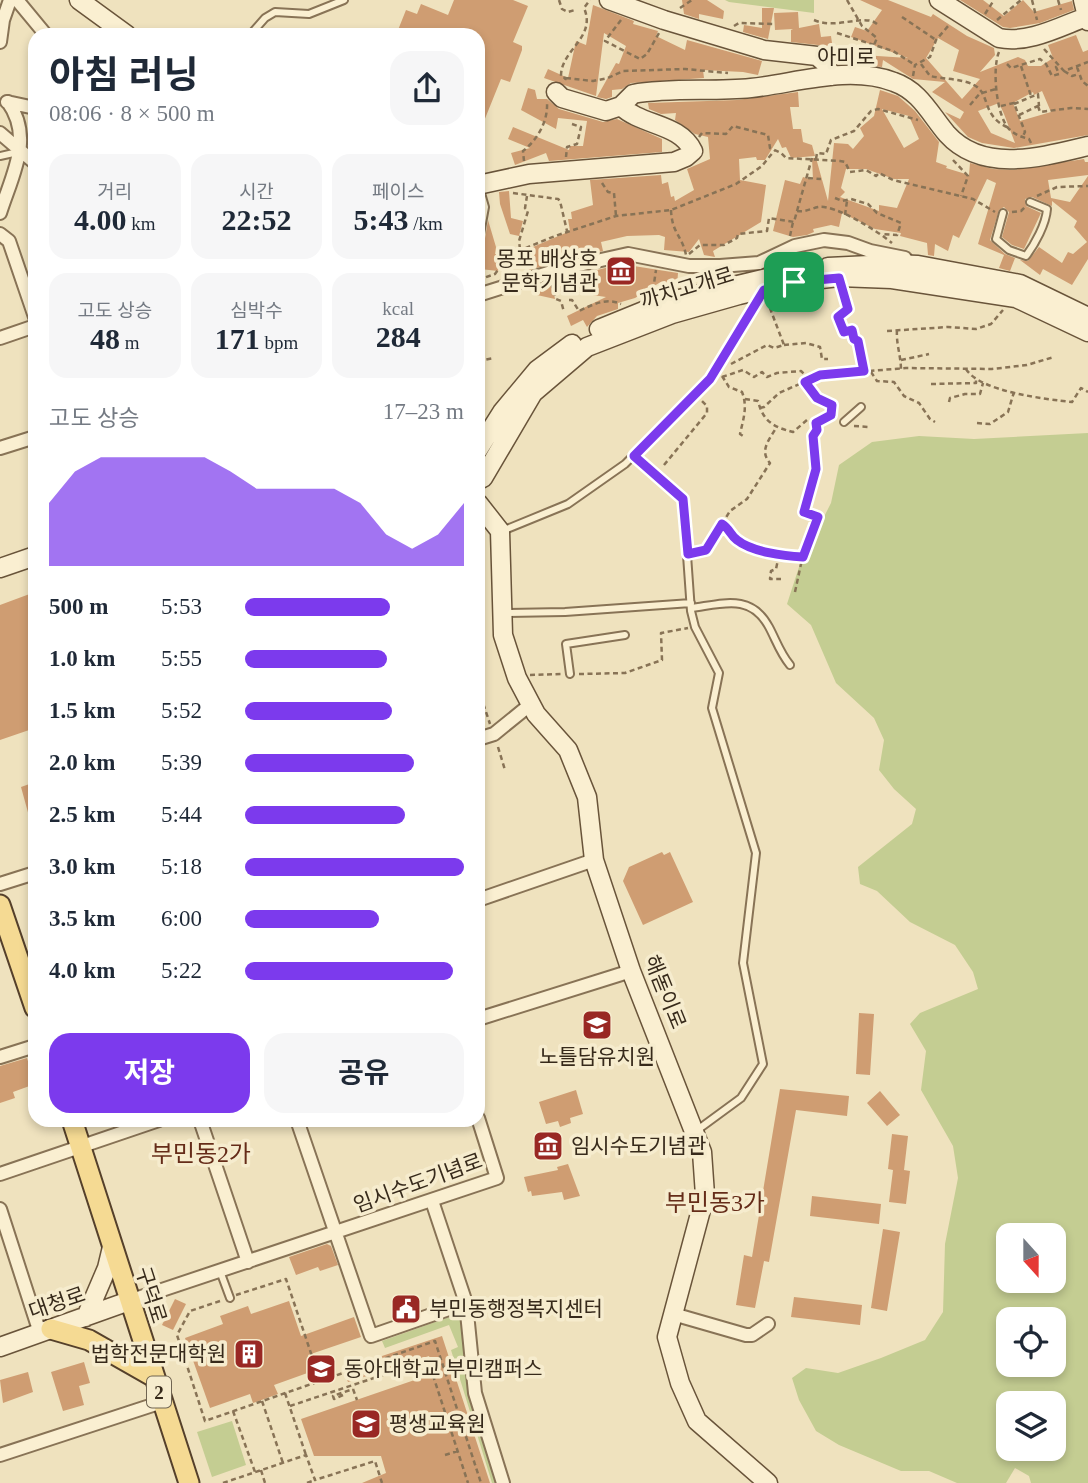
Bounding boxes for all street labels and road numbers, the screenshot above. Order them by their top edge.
street label: 아미로 [817,45,875,69]
street label: 까치고개로 [637,262,737,314]
street label: 해돋이로 [639,952,691,1032]
street label: 임시수도기념로 [350,1149,486,1217]
street label: 구덕로 [131,1264,171,1326]
street label: 대청로 [26,1282,88,1324]
road number: 2 [147,1376,171,1408]

